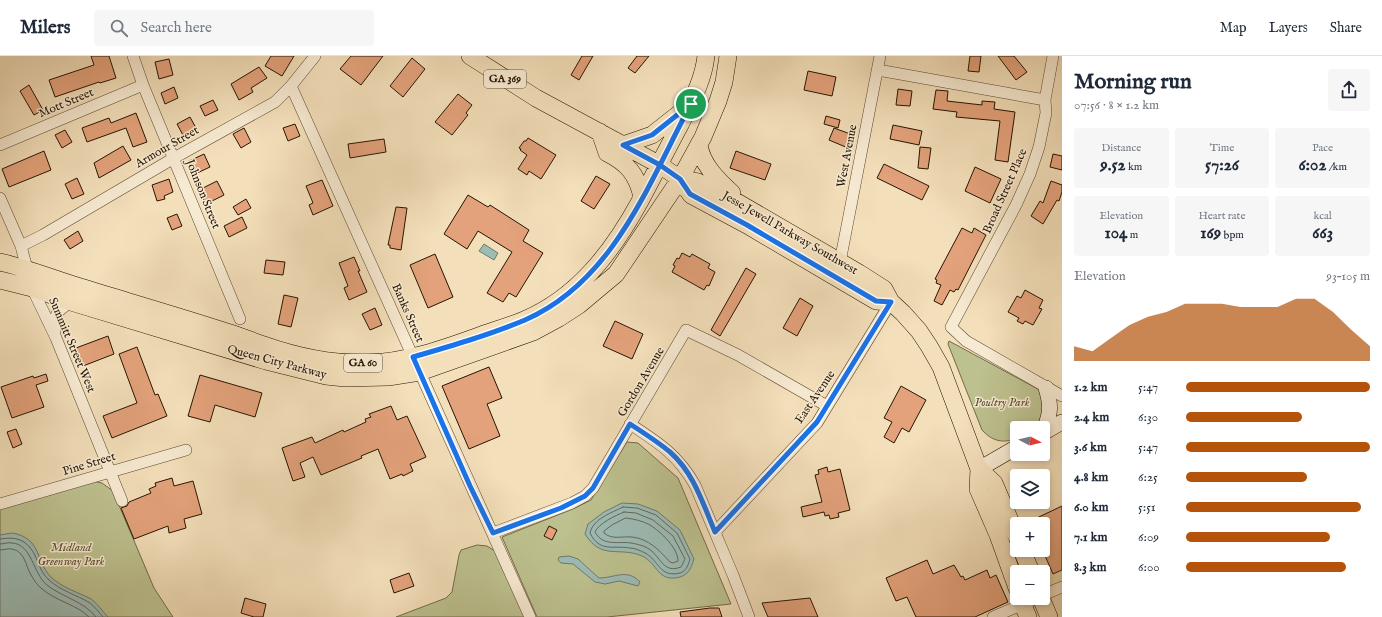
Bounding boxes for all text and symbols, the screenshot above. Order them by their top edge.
search box [94,10,374,46]
text: Milers [20,16,70,40]
icon: search [108,17,130,39]
text: Search here [140,18,212,37]
text: Map [1220,19,1247,37]
text: Layers [1269,19,1308,37]
text: Share [1330,19,1362,37]
text: Morning run [1074,68,1192,96]
button: share [1328,69,1370,111]
road number: GA 369 [484,70,526,88]
street label: Mott Street [36,85,96,121]
pin [674,87,708,121]
icon: arrive [680,93,702,115]
text: 07:56 · 8 × 1.2 km [1074,97,1159,114]
street label: Armour Street [132,123,202,172]
street label: West Avenue [834,123,861,189]
text: Distance [1101,141,1141,155]
text: Time [1210,141,1234,155]
text: Pace [1312,141,1333,155]
street label: Broad Street Place [980,146,1031,236]
street label: Johnson Street [181,155,224,231]
text: 9.52 [1100,155,1126,176]
text: 57:26 [1205,155,1239,176]
text: 6:02 [1298,155,1326,176]
text: km [1126,160,1142,174]
text: /km [1326,160,1347,174]
street label: Jesse Jewell Parkway Southwest [717,187,861,279]
text: Elevation [1100,209,1143,223]
text: Heart rate [1199,209,1245,223]
text: kcal [1313,209,1332,223]
text: 104 [1104,223,1127,244]
text: 169 [1200,223,1221,244]
text: 663 [1312,223,1333,244]
text: m [1127,228,1138,242]
text: bpm [1221,228,1244,242]
text: Elevation [1074,268,1126,285]
text: 93–105 m [1326,268,1370,285]
street label: Banks Street [388,281,428,345]
street label: Summitt Street West [45,295,99,395]
street label: Queen City Parkway [226,342,328,382]
street label: Gordon Avenue [614,344,668,420]
road number: GA 60 [344,354,382,372]
street label: East Avenue [792,367,839,427]
text: 1.2 km [1074,379,1108,396]
text: 5:47 [1138,379,1158,396]
park label: Poultry Park [974,395,1030,410]
text: 2.4 km [1074,409,1109,426]
text: 6:30 [1138,409,1158,426]
north arrow [1010,421,1050,461]
map controls [1010,421,1050,605]
text: 3.6 km [1074,439,1107,456]
text: 5:47 [1138,439,1158,456]
street label: Pine Street [61,449,117,479]
button: layers [1010,469,1050,509]
text: 4.8 km [1074,469,1108,486]
text: 6:25 [1138,469,1158,486]
text: 6.0 km [1074,499,1109,516]
text: 5:51 [1138,499,1156,516]
button: + [1010,517,1050,557]
text: 7.1 km [1074,529,1108,546]
text: 6:09 [1138,529,1159,546]
park label: Midland Greenway Park [38,540,105,569]
text: 8.3 km [1074,559,1107,576]
text: 6:00 [1138,559,1160,576]
button: − [1010,565,1050,605]

